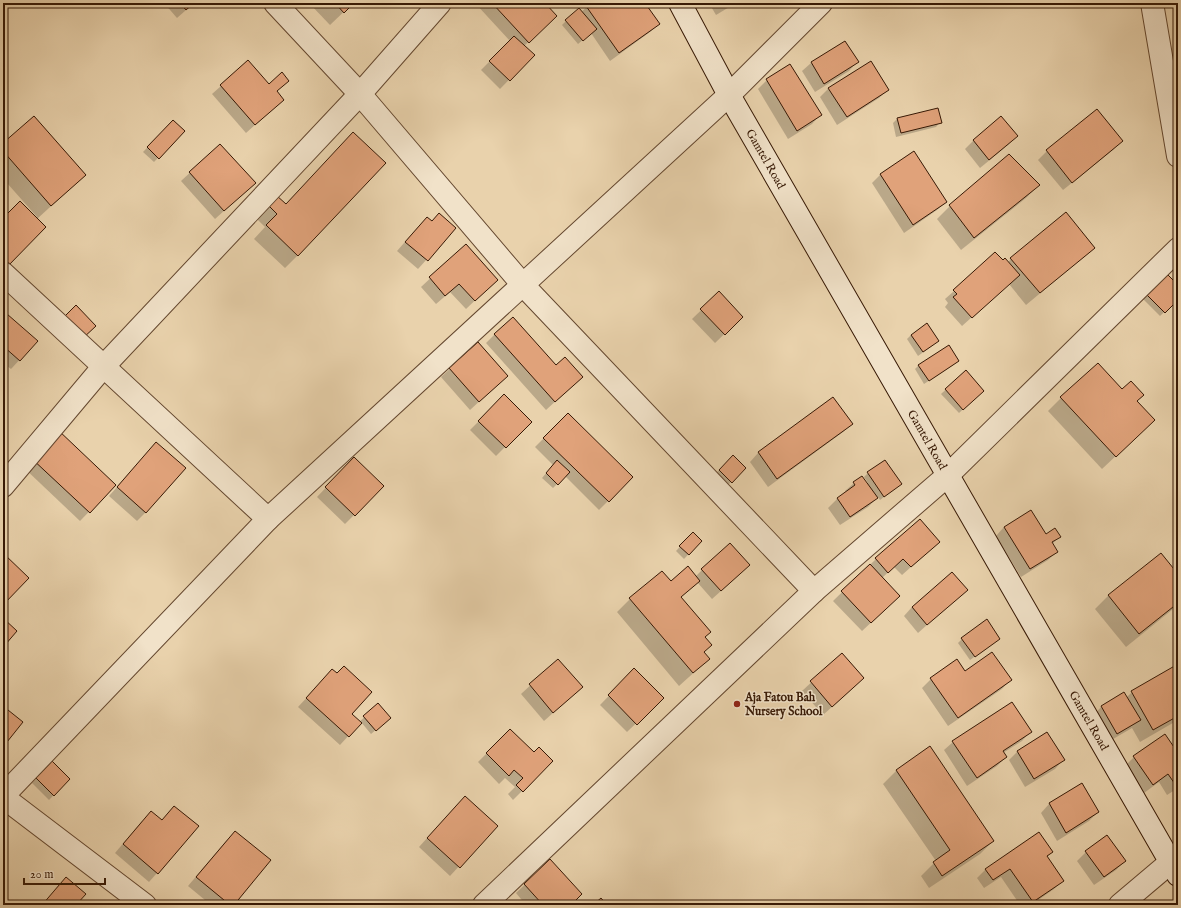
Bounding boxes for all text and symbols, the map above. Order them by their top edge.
street label: Gamtel Road [743,126,789,192]
street label: Gamtel Road [904,407,951,473]
street label: Gamtel Road [1066,688,1113,754]
place label: Aja Fatou Bah Nursery School [744,690,823,720]
marker: Aja Fatou Bah Nursery School [732,699,742,709]
scale bar [24,860,105,886]
text: 20 m [30,867,53,882]

